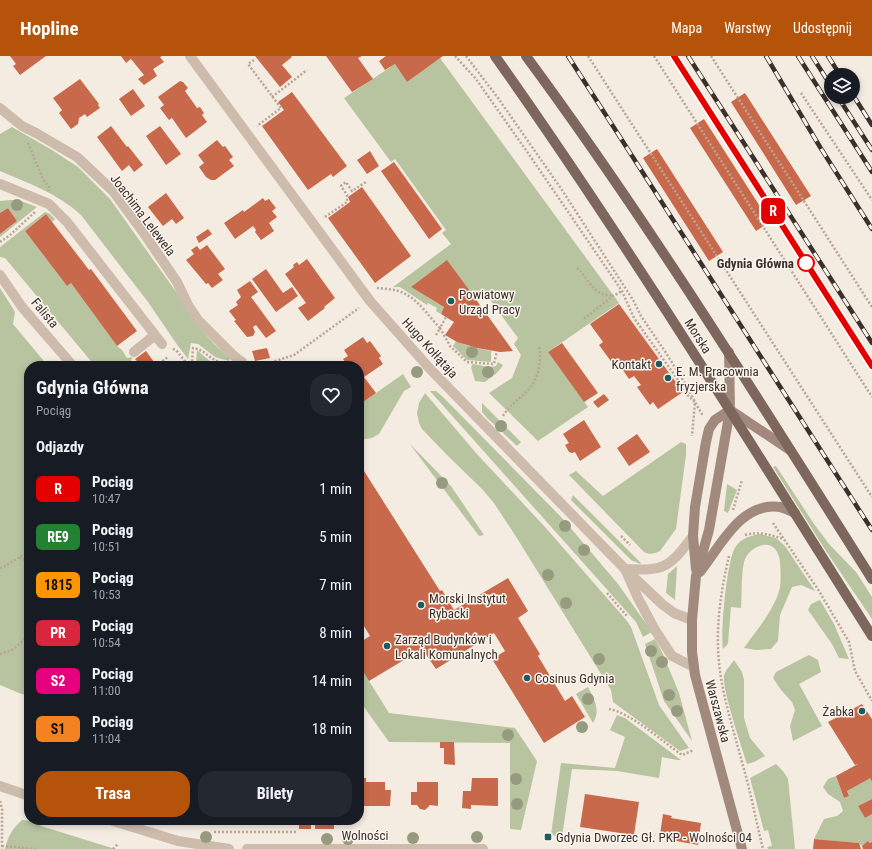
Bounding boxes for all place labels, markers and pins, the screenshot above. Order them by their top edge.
marker: Gdynia Główna [797,254,815,272]
place label: Gdynia Główna [717,256,794,271]
place label: Powiatowy Urząd Pracy [459,287,521,317]
marker: Powiatowy Urząd Pracy [446,296,456,306]
place label: Kontakt [611,357,651,372]
marker: Kontakt [654,359,664,369]
place label: E. M. Pracownia fryzjerska [676,364,759,394]
marker: E. M. Pracownia fryzjerska [663,373,673,383]
place label: Morski Instytut Rybacki [429,591,506,621]
marker: Morski Instytut Rybacki [416,600,426,610]
place label: Zarząd Budynków i Lokali Komunalnych [395,632,498,662]
marker: Zarząd Budynków i Lokali Komunalnych [382,641,392,651]
place label: Cosinus Gdynia [535,671,614,686]
marker: Cosinus Gdynia [522,673,532,683]
place label: Żabka [822,704,854,719]
marker: Żabka [857,706,867,716]
place label: Gdynia Dworzec Gł. PKP - Wolności 04 [556,830,752,845]
marker: Gdynia Dworzec Gł. PKP - Wolności 04 [543,832,553,842]

